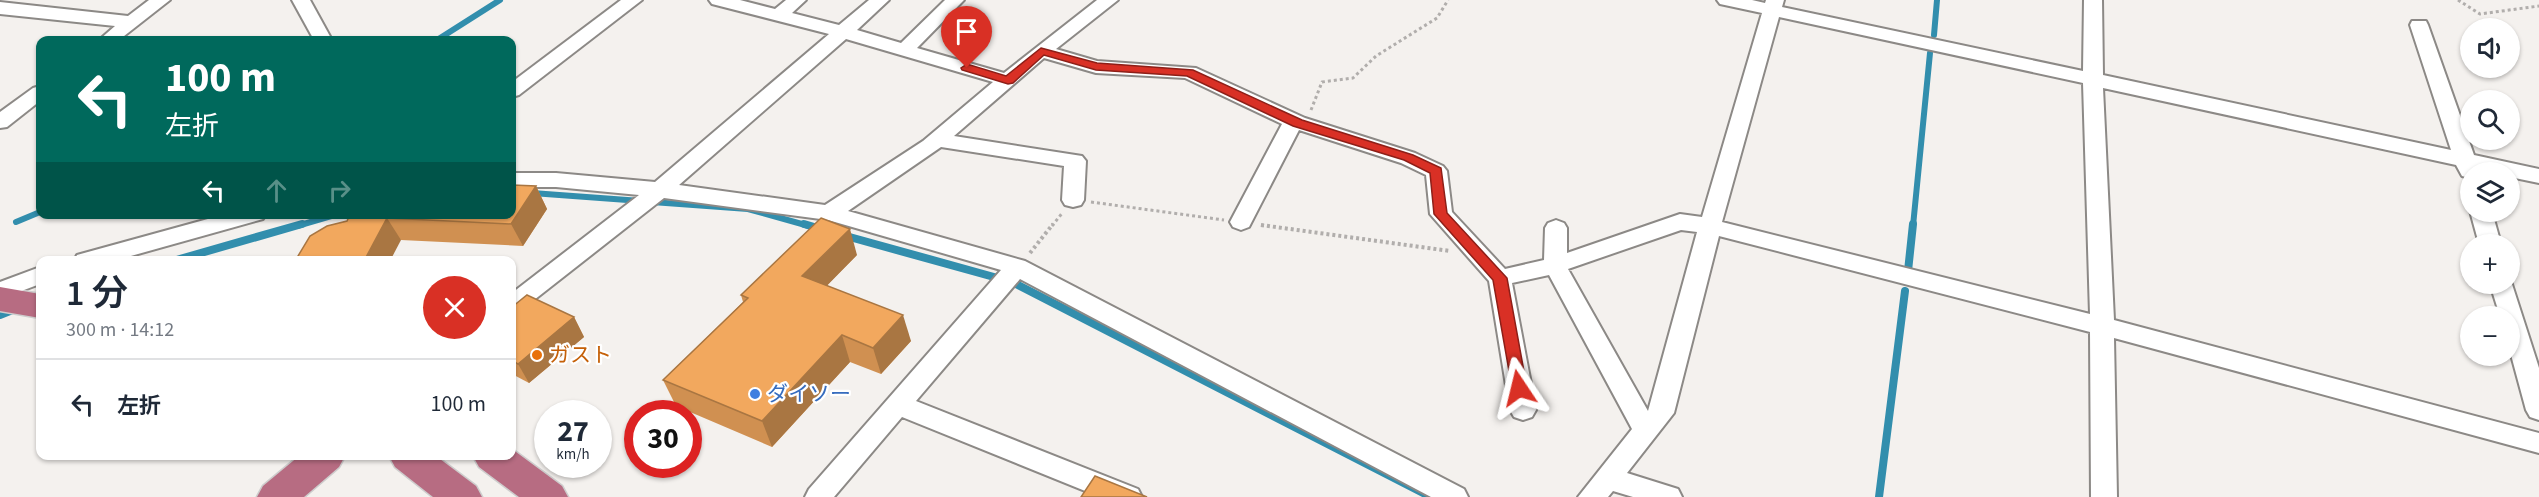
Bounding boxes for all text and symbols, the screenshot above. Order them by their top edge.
pin [941,6,992,68]
icon: arrive [950,15,983,48]
map controls [2460,18,2520,366]
button: sound [2460,18,2520,78]
text: 100 m [165,48,276,108]
icon: left [66,60,144,138]
button: search [2460,90,2520,150]
text: 左折 [165,107,219,146]
button: layers [2460,162,2520,222]
icon: left [197,174,230,207]
icon: ahead [260,174,293,207]
icon: right [323,174,356,207]
button: + [2460,234,2520,294]
text: 1 分 [66,268,128,319]
button: close [423,276,486,339]
button: − [2460,306,2520,366]
text: 300 m · 14:12 [66,316,174,344]
place label: ガスト [549,340,612,370]
marker: ガスト [530,348,544,362]
position arrow [1487,356,1551,420]
place label: ダイソー [767,379,851,409]
marker: ダイソー [748,387,762,401]
icon: left [66,388,99,421]
text: 100 m [431,388,486,420]
text: 左折 [117,390,161,422]
speed limit sign: 30 [624,400,702,478]
text: 27 [557,410,589,453]
text: km/h [556,444,590,465]

